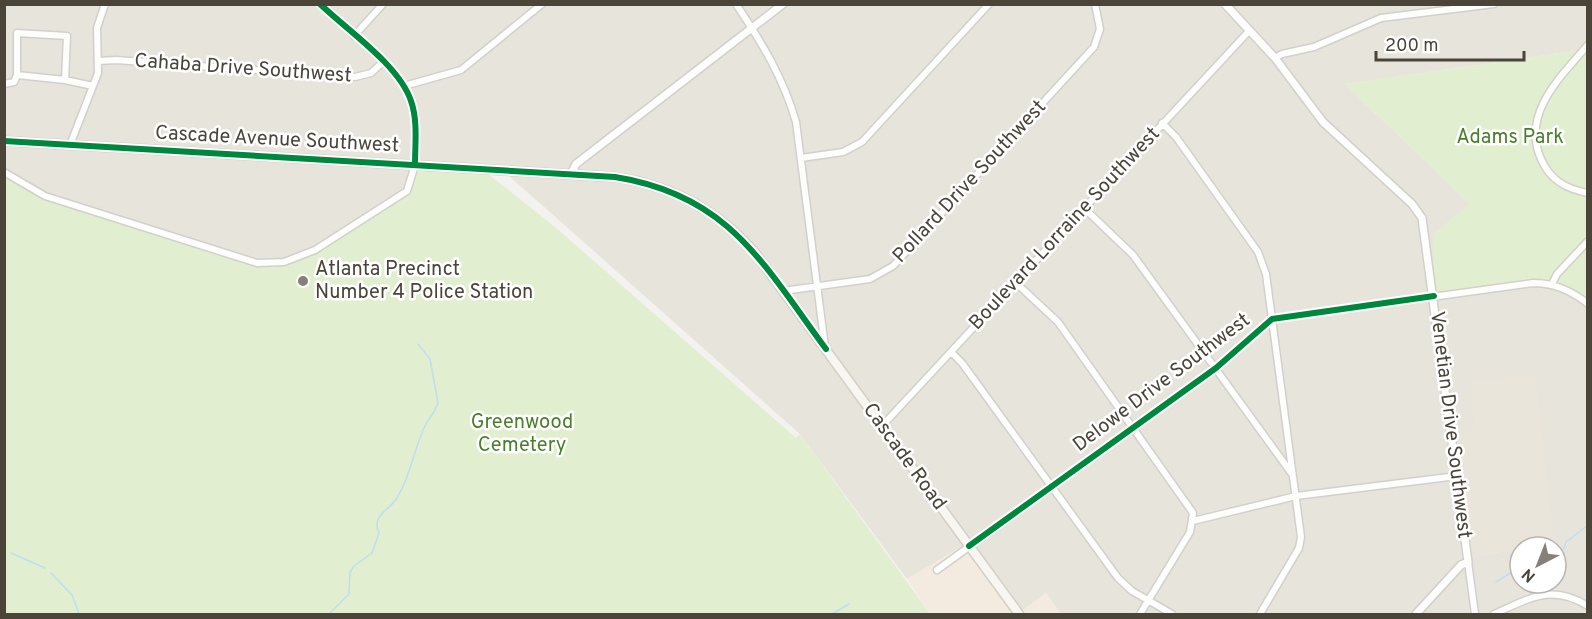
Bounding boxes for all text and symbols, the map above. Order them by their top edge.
scale bar [1376,24,1524,62]
text: 200 m [1385,35,1438,58]
street label: Cahaba Drive Southwest [133,48,353,90]
street label: Pollard Drive Southwest [888,95,1052,269]
street label: Cascade Avenue Southwest [154,121,400,159]
street label: Boulevard Lorraine Southwest [964,122,1166,336]
park label: Adams Park [1456,125,1564,151]
place label: Atlanta Precinct Number 4 Police Station [315,257,533,306]
marker: Atlanta Precinct Number 4 Police Station [296,274,310,288]
street label: Delowe Drive Southwest [1068,308,1256,458]
street label: Venetian Drive Southwest [1423,310,1477,540]
street label: Cascade Road [856,398,952,516]
park label: Greenwood Cemetery [471,410,573,459]
north arrow [1508,535,1568,595]
text: N [1518,563,1540,586]

